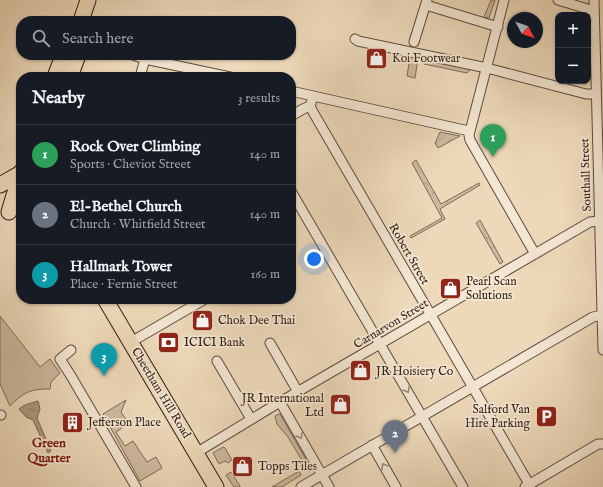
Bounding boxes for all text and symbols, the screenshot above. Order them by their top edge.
north arrow [507,12,543,48]
map controls [555,12,591,84]
button: + [555,12,591,48]
search box [16,16,296,60]
icon: search [30,27,52,49]
text: Search here [62,29,133,48]
shop icon: Koi Footwear [363,45,389,71]
button: − [555,48,591,84]
place label: Koi Footwear [392,51,461,66]
text: Nearby [32,88,85,109]
text: 3 results [238,90,280,107]
pin: 1 [480,124,506,157]
text: Rock Over Climbing [70,137,200,156]
street label: Southall Street [577,138,595,212]
text: 1 [43,146,47,163]
text: 140 m [250,146,280,163]
text: Sports · Cheviot Street [70,156,191,173]
text: El-Bethel Church [70,197,182,216]
text: 2 [42,206,48,223]
text: 140 m [250,206,280,223]
text: Church · Whitfield Street [70,216,206,233]
street label: Robert Street [385,221,433,287]
your location [304,249,324,269]
text: Hallmark Tower [70,257,172,276]
text: 3 [43,266,47,283]
text: 160 m [250,266,280,283]
place label: Pearl Scan Solutions [466,274,517,303]
shop icon: Pearl Scan Solutions [438,275,464,301]
text: Place · Fernie Street [70,276,177,293]
street label: Carnarvon Street [351,296,431,352]
shop icon: Chok Dee Thai [190,307,216,333]
place label: Chok Dee Thai [218,313,295,328]
bank icon: ICICI Bank [156,329,182,355]
place label: ICICI Bank [184,335,246,350]
pin: 3 [91,343,117,376]
street label: Cheetham Hill Road [128,345,194,442]
shop icon: JR Hoisiery Co [348,358,374,384]
place label: JR Hoisiery Co [374,364,454,380]
one-way arrow [403,386,410,393]
place label: JR International Ltd [240,391,325,420]
shop icon: JR International Ltd [327,392,353,418]
place label: Salford Van Hire Parking [465,402,531,431]
parking icon: Salford Van Hire Parking [533,403,559,429]
building icon: Jefferson Place [59,409,85,435]
place label: Jefferson Place [86,415,161,431]
pin: 2 [382,420,408,453]
one-way arrow [295,432,302,439]
district label: Green Quarter [28,435,71,467]
shop icon: Topps Tiles [230,453,256,479]
place label: Topps Tiles [258,459,317,475]
one-way arrow [381,463,388,470]

